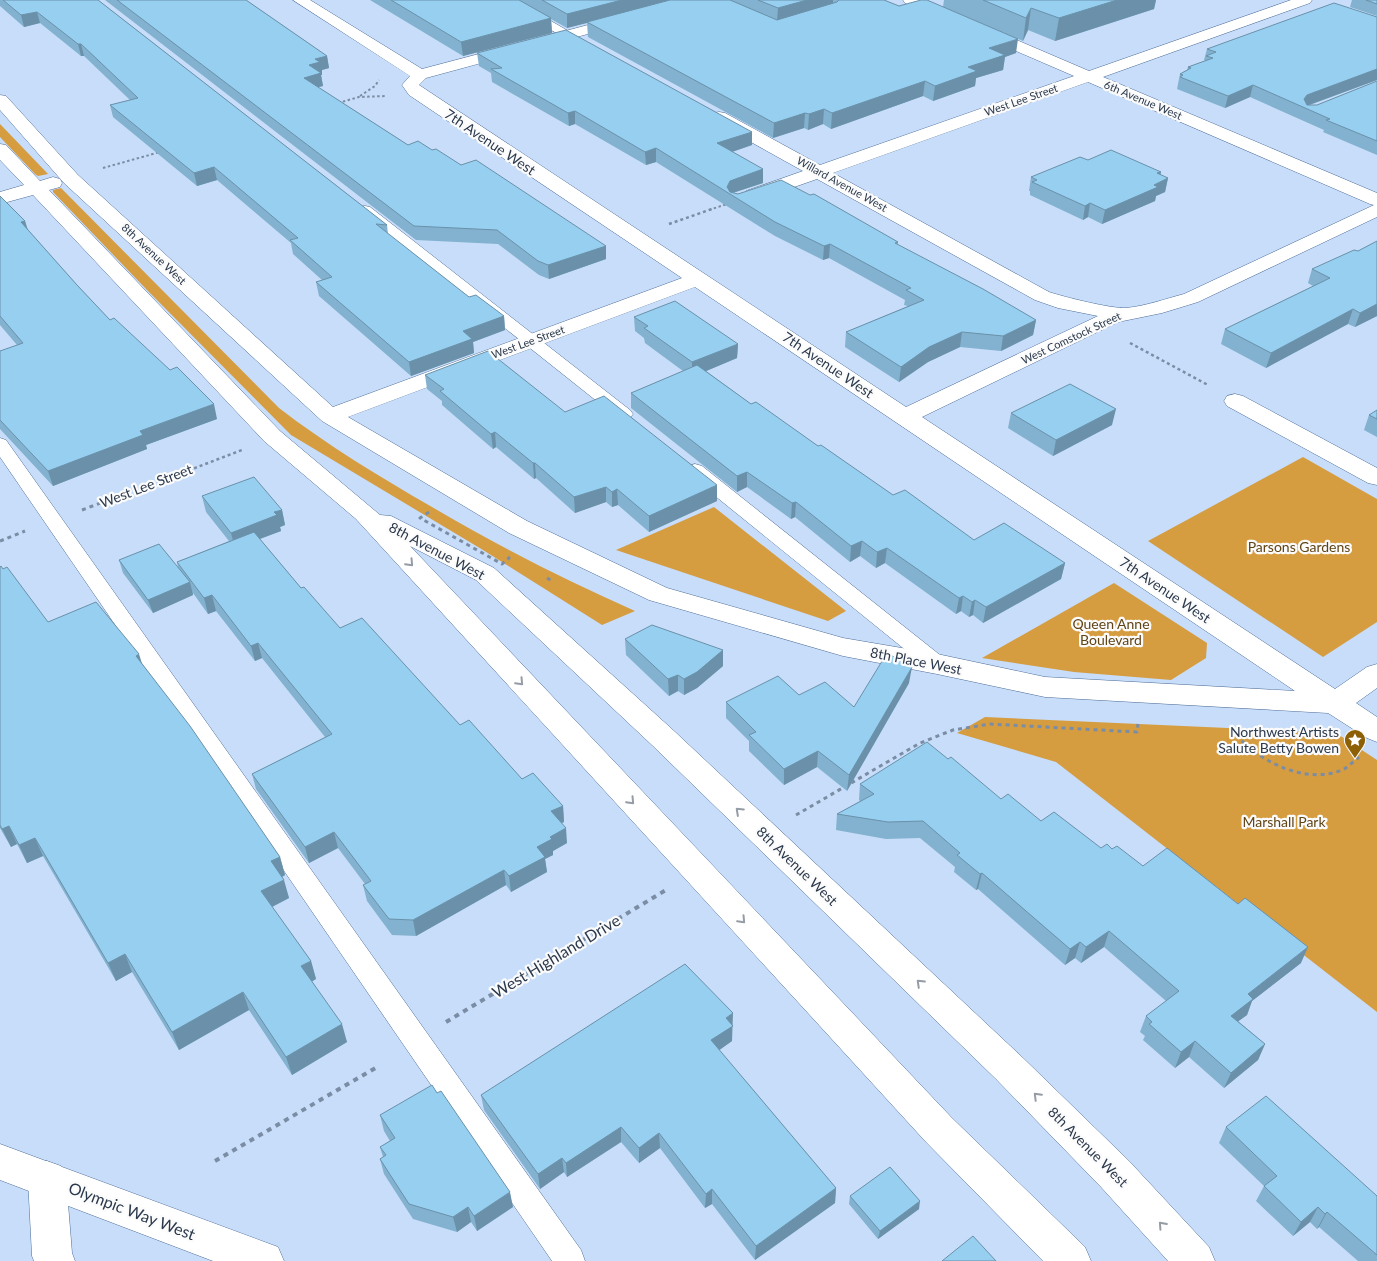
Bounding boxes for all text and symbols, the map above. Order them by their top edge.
street label: 6th Avenue West [1102,77,1184,122]
street label: West Lee Street [982,81,1059,118]
street label: 7th Avenue West [442,105,539,178]
street label: Willard Avenue West [795,153,890,214]
street label: 8th Avenue West [119,220,189,287]
street label: West Comstock Street [1019,309,1123,366]
street label: West Lee Street [490,322,566,361]
street label: 7th Avenue West [780,328,877,401]
street label: West Lee Street [97,460,194,511]
street label: 8th Avenue West [386,518,488,583]
park label: Parsons Gardens [1248,538,1350,555]
street label: 7th Avenue West [1117,553,1214,626]
one-way arrow [404,557,413,566]
park label: Queen Anne Boulevard [1072,615,1150,648]
street label: 8th Place West [869,643,963,678]
one-way arrow [515,676,524,685]
place label: Northwest Artists Salute Betty Bowen [1218,723,1339,756]
place icon: Northwest Artists Salute Betty Bowen [1343,728,1367,759]
one-way arrow [625,795,634,804]
one-way arrow [735,808,744,817]
park label: Marshall Park [1242,813,1326,830]
street label: 8th Avenue West [753,823,841,909]
street label: West Highland Drive [488,910,623,1001]
one-way arrow [736,914,745,923]
one-way arrow [916,980,925,989]
one-way arrow [1033,1093,1042,1102]
street label: 8th Avenue West [1045,1103,1132,1190]
street label: Olympic Way West [66,1178,198,1244]
one-way arrow [1159,1221,1168,1230]

